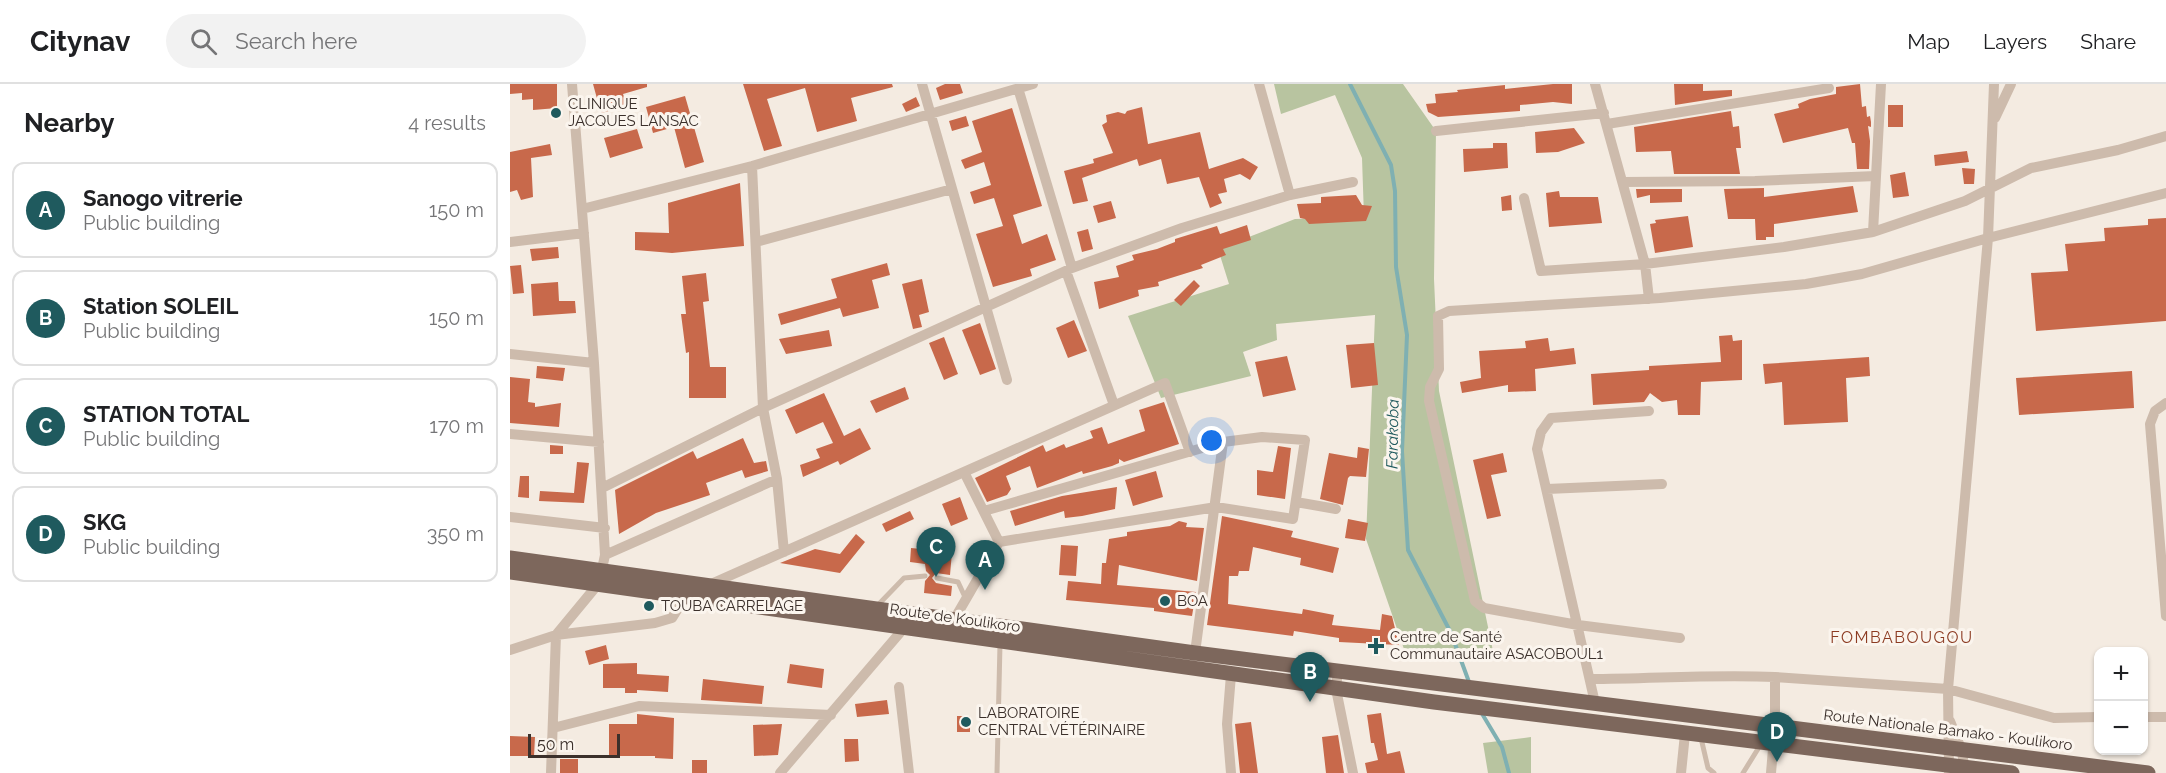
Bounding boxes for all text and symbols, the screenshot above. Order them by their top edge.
search box [166,14,586,68]
text: Citynav [30,25,130,58]
icon: search [187,25,220,58]
text: Search here [235,28,357,54]
text: Map [1907,29,1950,54]
text: Layers [1983,29,2047,54]
text: Share [2080,29,2136,54]
place label: CLINIQUE JACQUES LANSAC [568,95,699,130]
marker: CLINIQUE JACQUES LANSAC [549,106,563,120]
text: Nearby [24,108,114,138]
text: 4 results [408,111,486,135]
text: Sanogo vitrerie [83,185,243,211]
text: A [39,198,52,222]
text: 150 m [429,198,484,222]
text: Public building [83,211,220,235]
text: Station SOLEIL [83,293,238,319]
text: B [39,306,52,330]
text: 150 m [429,306,484,330]
text: Public building [83,319,220,343]
water label: Farakoba [1382,399,1403,469]
text: STATION TOTAL [83,401,249,427]
text: C [39,414,52,438]
text: 170 m [429,414,484,438]
your location [1197,426,1226,455]
text: Public building [83,427,220,451]
text: SKG [83,509,126,535]
text: D [38,522,53,546]
text: 350 m [427,522,484,546]
pin: C [916,528,956,577]
text: Public building [83,535,220,559]
pin: A [966,540,1004,590]
place label: BOA [1177,592,1208,610]
marker: BOA [1158,594,1172,608]
place label: TOUBA CARRELAGE [661,597,803,615]
marker: TOUBA CARRELAGE [642,599,656,613]
street label: Route de Koulikoro [889,600,1022,636]
place label: Centre de Santé Communautaire ASACOBOUL1 [1390,628,1604,663]
district label: FOMBABOUGOU [1830,628,1974,647]
marker: Centre de Santé Communautaire ASACOBOUL1 [1367,637,1385,655]
map controls [2094,647,2148,755]
button: + [2094,647,2148,701]
pin: B [1290,652,1330,702]
button: − [2094,701,2148,755]
place label: LABORATOIRE CENTRAL VÉTÉRINAIRE [978,704,1145,739]
street label: Route Nationale Bamako - Koulikoro [1822,706,2074,754]
pin: D [1758,712,1796,762]
marker: LABORATOIRE CENTRAL VÉTÉRINAIRE [959,715,973,729]
scale bar [528,731,620,758]
text: 50 m [537,735,574,754]

